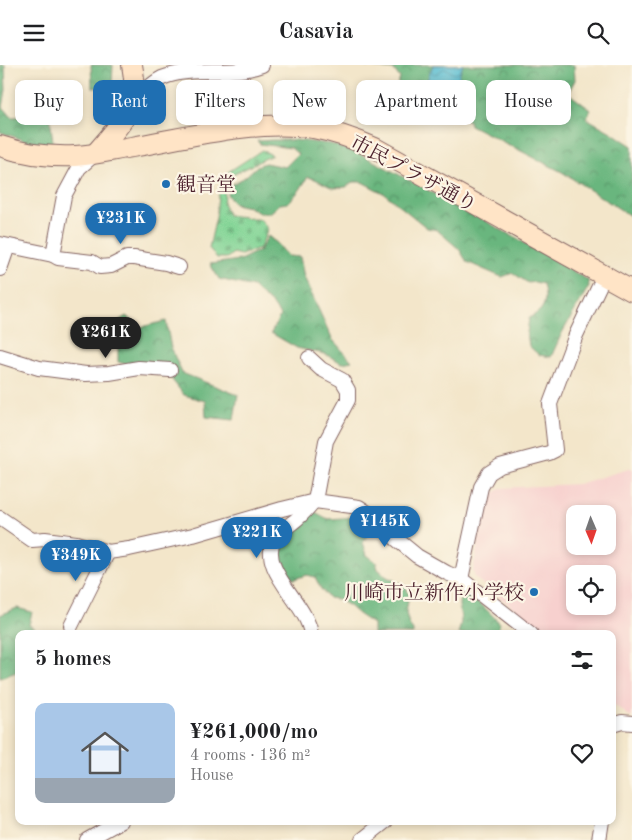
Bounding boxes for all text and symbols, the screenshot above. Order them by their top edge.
icon: menu [20,19,48,47]
icon: search [584,19,612,47]
text: Casavia [279,21,353,43]
chip: Buy [15,80,83,125]
chip: Rent [93,80,166,125]
chip: Filters [176,80,263,125]
chip: New [273,80,346,125]
chip: Apartment [356,80,476,125]
chip: House [486,80,571,125]
street label: 市民プラザ通り [347,131,481,216]
place label: 観音堂 [176,174,236,196]
marker: 観音堂 [160,178,172,190]
pin: ¥231K [86,203,156,245]
text: ¥231K [96,211,146,227]
pin: ¥261K [71,317,141,359]
text: ¥261K [81,325,131,341]
pin: ¥145K [350,505,420,548]
north arrow [566,505,616,555]
map controls [566,505,616,615]
text: ¥145K [360,514,410,530]
pin: ¥221K [222,517,292,559]
text: ¥221K [232,525,282,541]
pin: ¥349K [41,539,111,582]
text: ¥349K [51,548,101,564]
button: locate [566,565,616,615]
place label: 川崎市立新作小学校 [344,582,524,604]
marker: 川崎市立新作小学校 [528,586,540,598]
icon: filters [568,646,596,674]
text: 5 homes [35,649,111,670]
text: ¥261,000/mo [190,722,318,743]
icon: home [75,723,135,783]
icon: heart [568,739,596,767]
text: 4 rooms · 136 m² [190,748,310,764]
text: House [190,768,233,784]

